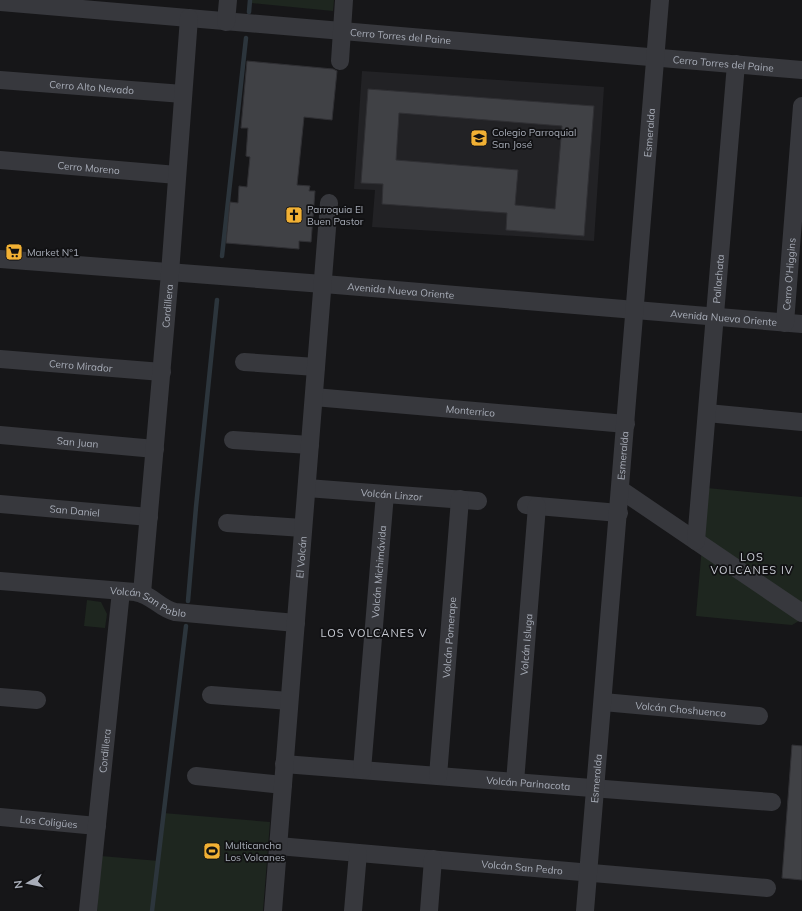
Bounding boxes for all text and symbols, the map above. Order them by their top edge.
street label: Cerro Torres del Paine [350,26,452,47]
street label: Cerro Torres del Paine [672,53,774,75]
street label: Cerro Alto Nevado [49,78,135,97]
street label: Esmeralda [641,108,658,158]
place label: Colegio Parroquial San José [492,126,576,151]
school or university icon: Colegio Parroquial San José [469,128,489,148]
street label: Cerro Moreno [57,159,121,177]
place label: Parroquia El Buen Pastor [307,203,364,228]
church icon: Parroquia El Buen Pastor [284,205,304,225]
street label: Cerro O'Higgins [780,237,799,311]
supermarket icon: Market N°1 [4,242,24,262]
place label: Market N°1 [27,246,79,259]
street label: Pallachata [710,254,727,304]
street label: Avenida Nueva Oriente [347,280,455,302]
street label: Cordillera [159,284,176,329]
street label: Avenida Nueva Oriente [670,307,778,329]
street label: Cerro Mirador [49,357,113,375]
street label: Monterrico [445,402,496,420]
street label: Esmeralda [615,431,631,481]
street label: San Juan [56,434,99,451]
street label: Volcán Linzor [360,486,424,504]
street label: San Daniel [49,502,100,520]
street label: Volcán Michimávida [369,525,389,618]
street label: El Volcán [293,535,310,579]
district label: LOS VOLCANES IV [711,550,793,577]
street label: Volcán San Pablo [110,584,187,620]
street label: Volcán Pomerape [440,596,459,678]
street label: Volcán Isluga [518,613,535,676]
district label: LOS VOLCANES V [321,626,427,640]
street label: Volcán Choshuenco [635,699,727,720]
street label: Cordillera [96,728,114,773]
street label: Esmeralda [588,754,605,803]
street label: Volcán Parinacota [486,774,571,793]
street label: Los Coligües [19,813,78,831]
place label: Multicancha Los Volcanes [225,839,285,864]
sports icon: Multicancha Los Volcanes [202,841,222,861]
street label: Volcán San Pedro [481,857,564,877]
north arrow [8,863,48,903]
text: N [11,879,26,890]

